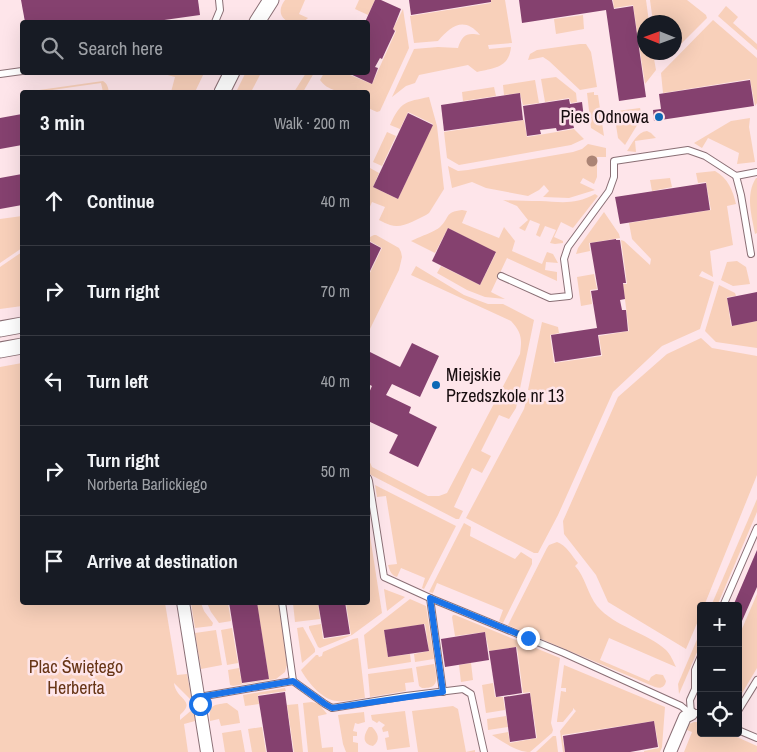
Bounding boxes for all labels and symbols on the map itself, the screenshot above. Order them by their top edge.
north arrow [637,15,682,60]
place label: Pies Odnowa [560,104,649,129]
marker: Pies Odnowa [653,111,665,123]
place label: Miejskie Przedszkole nr 13 [446,362,564,408]
marker: Miejskie Przedszkole nr 13 [430,379,442,391]
route end [517,627,540,650]
park label: Plac Świętego Herberta [29,654,123,700]
route start [189,693,212,716]

